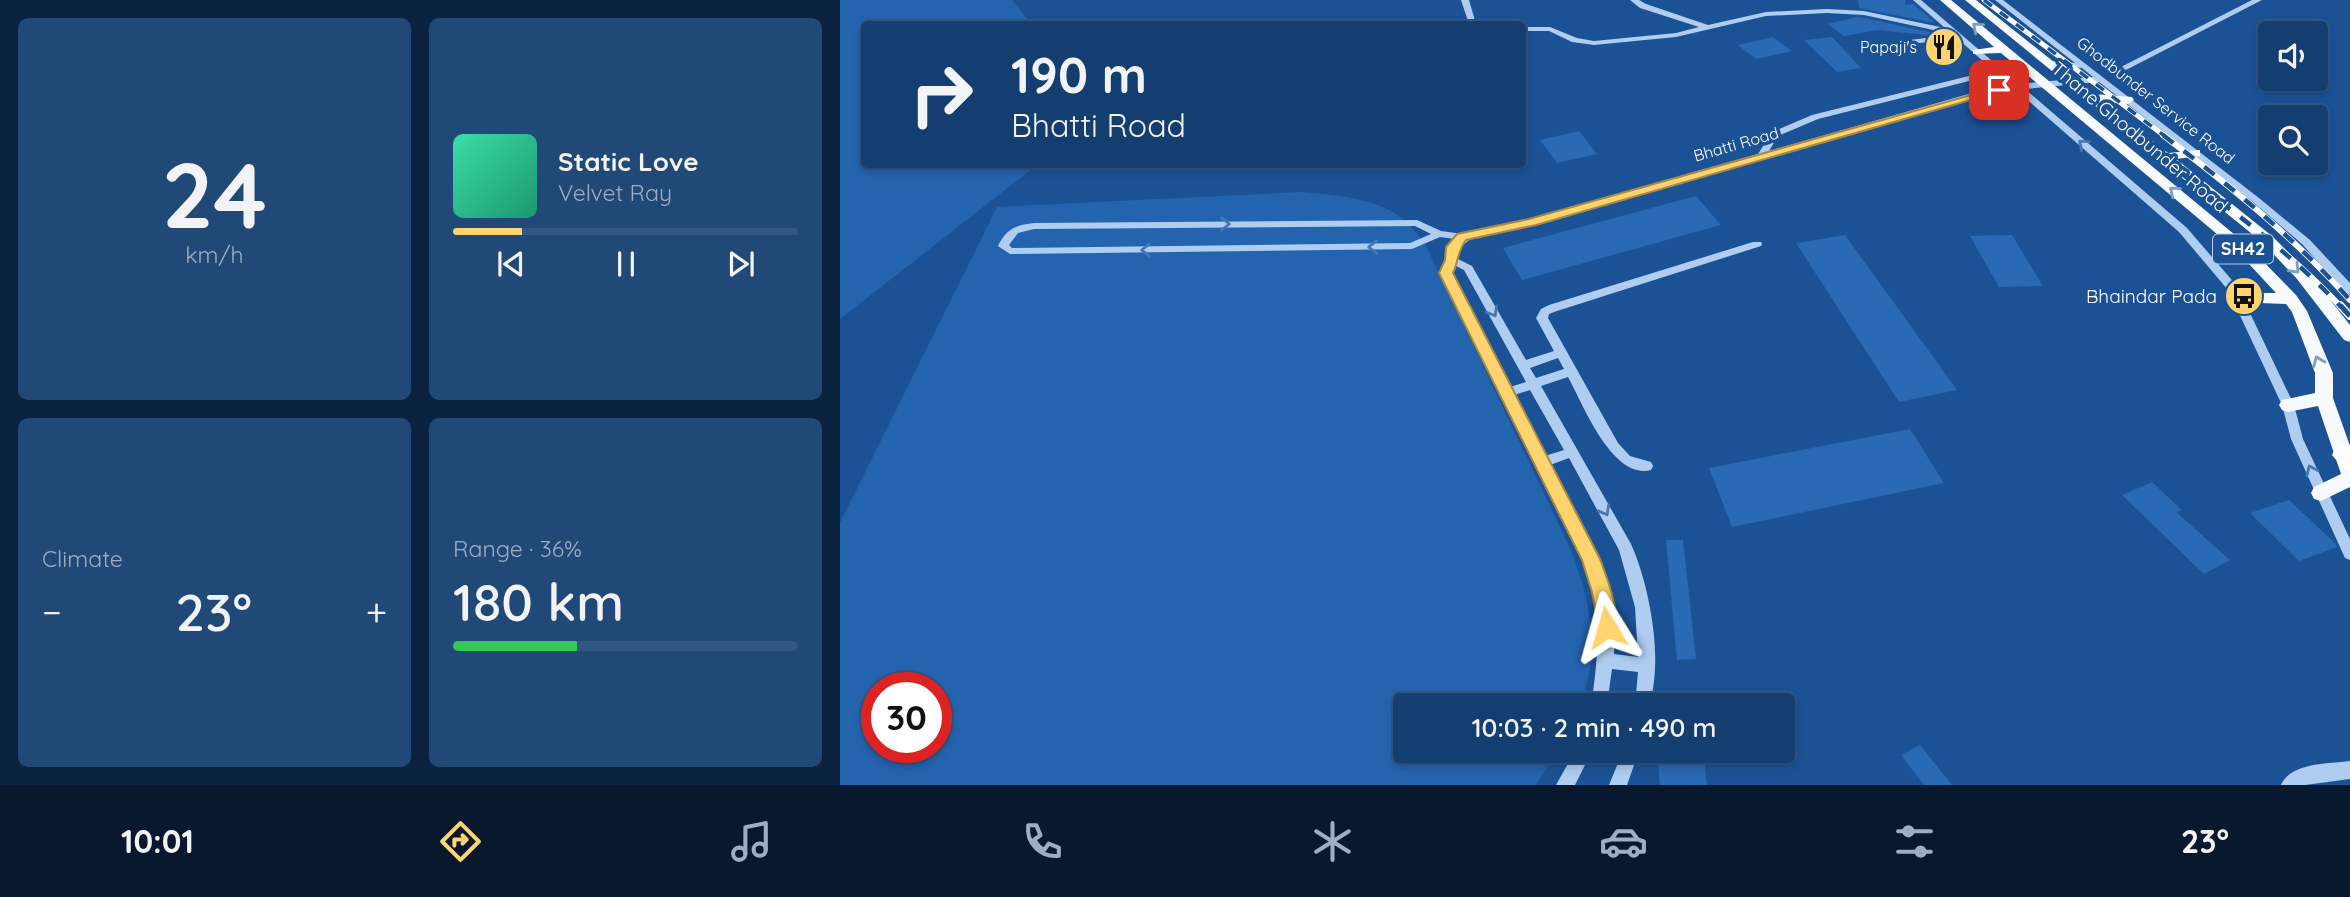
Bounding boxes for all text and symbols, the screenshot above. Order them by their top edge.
map controls [2258,21,2328,175]
button: sound [2258,21,2328,91]
one-way arrow [1972,23,1985,35]
restaurant icon: Papaji's [1923,26,1965,68]
street label: Ghodbunder Service Road [2073,32,2239,168]
place label: Papaji's [1860,37,1917,57]
text: 190 m [1011,44,1147,105]
icon: right [896,49,987,140]
street label: Thane Ghodbunder Road [2047,56,2233,218]
pin [1969,60,2029,120]
icon: arrive [1980,71,2018,109]
text: Bhatti Road [1011,105,1186,145]
button: search [2258,105,2328,175]
street label: Bhatti Road [1691,122,1781,166]
text: 24 [162,137,267,251]
one-way arrow [2078,140,2091,152]
text: Static Love [558,145,699,178]
text: Velvet Ray [558,178,672,207]
one-way arrow [2169,187,2182,199]
one-way arrow [1220,216,1231,232]
road number: SH42 [2213,234,2273,264]
one-way arrow [1367,239,1378,255]
text: km/h [185,240,244,269]
one-way arrow [1140,242,1150,258]
icon: previous [492,245,530,283]
icon: pause [607,245,645,283]
icon: next [722,245,760,283]
one-way arrow [2287,260,2300,273]
bus stop icon: Bhaindar Pada [2223,275,2265,317]
place label: Bhaindar Pada [2086,284,2217,308]
one-way arrow [1485,305,1498,318]
one-way arrow [2313,356,2327,368]
one-way arrow [2305,465,2319,477]
one-way arrow [1597,503,1610,516]
text: Range · 36% [453,534,582,563]
text: Climate [42,544,123,573]
text: 180 km [453,569,624,634]
text: 23° [175,579,252,644]
text: − [42,588,62,636]
text: + [366,588,387,636]
position arrow [1570,590,1644,664]
speed limit sign: 30 [861,672,952,763]
text: 10:03 · 2 min · 490 m [1472,711,1716,744]
icon: directions [436,817,485,866]
icon: music [727,817,776,866]
icon: phone [1018,817,1067,866]
icon: climate [1308,817,1357,866]
icon: car [1599,817,1648,866]
icon: filters [1890,817,1939,866]
text: 10:01 [121,821,194,861]
text: 23° [2181,821,2229,861]

